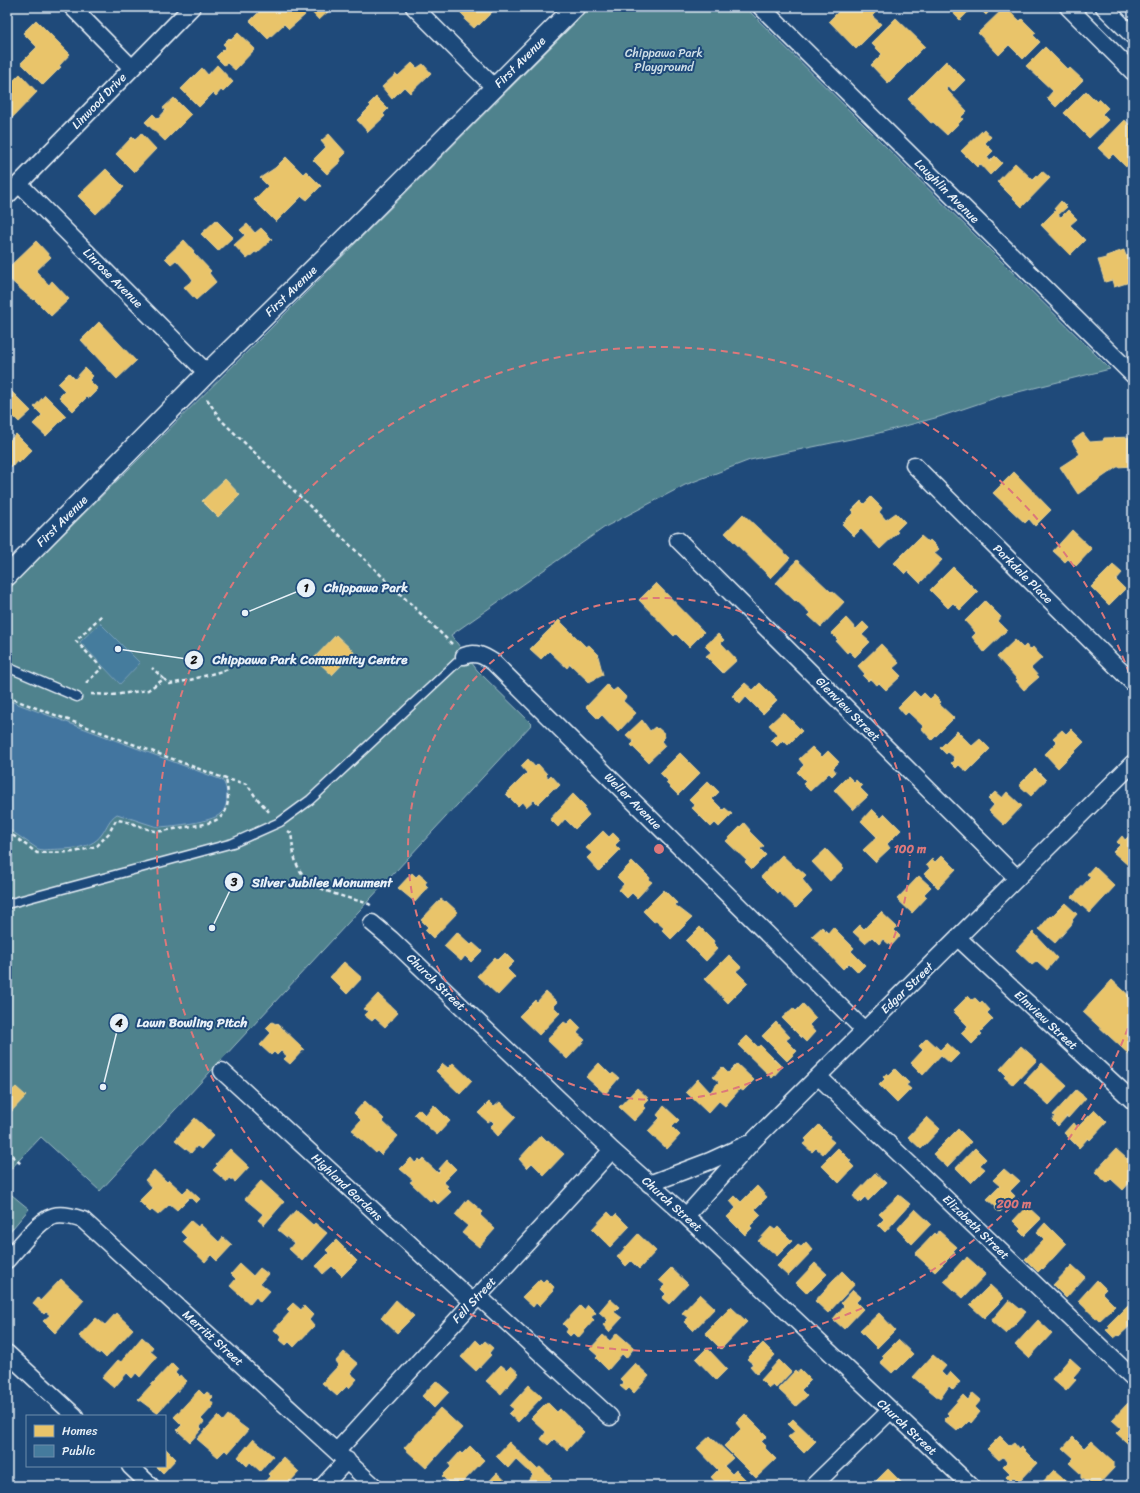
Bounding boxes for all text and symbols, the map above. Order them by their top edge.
street label: First Avenue [489,31,551,93]
park label: Chippawa Park Playground [625,42,703,78]
street label: Linwood Drive [66,67,132,135]
street label: Laughlin Avenue [909,153,985,229]
street label: Linrose Avenue [77,242,149,314]
street label: First Avenue [259,260,323,322]
street label: First Avenue [31,490,93,552]
street label: Parkdale Place [988,539,1058,609]
callout: Chippawa Park [296,575,416,600]
text: Chippawa Park [323,576,408,599]
text: 1 [303,577,309,599]
callout: Chippawa Park Community Centre [184,647,415,672]
text: Chippawa Park Community Centre [212,648,408,671]
text: 2 [190,649,198,671]
street label: Glenview Street [810,671,886,747]
street label: Weller Avenue [599,767,667,835]
text: 100 m [894,838,927,860]
centre of rings [652,842,666,856]
callout: Silver Jubilee Monument [224,870,401,895]
text: 3 [230,871,238,893]
text: Silver Jubilee Monument [251,871,393,894]
street label: Church Street [401,948,471,1016]
street label: Edgar Street [875,956,940,1019]
street label: Elmview Street [1009,984,1083,1056]
callout: Lawn Bowling Pitch [109,1010,256,1035]
text: Lawn Bowling Pitch [137,1011,247,1034]
text: 4 [114,1012,123,1034]
street label: Highland Gardens [306,1148,388,1226]
street label: Church Street [636,1170,708,1238]
street label: Elizabeth Street [937,1189,1015,1265]
text: 200 m [996,1193,1032,1215]
street label: Fell Street [446,1271,502,1329]
street label: Merritt Street [177,1304,249,1372]
street label: Church Street [872,1393,942,1461]
legend [26,1415,166,1467]
text: Homes [62,1420,98,1442]
text: Public [62,1440,95,1462]

